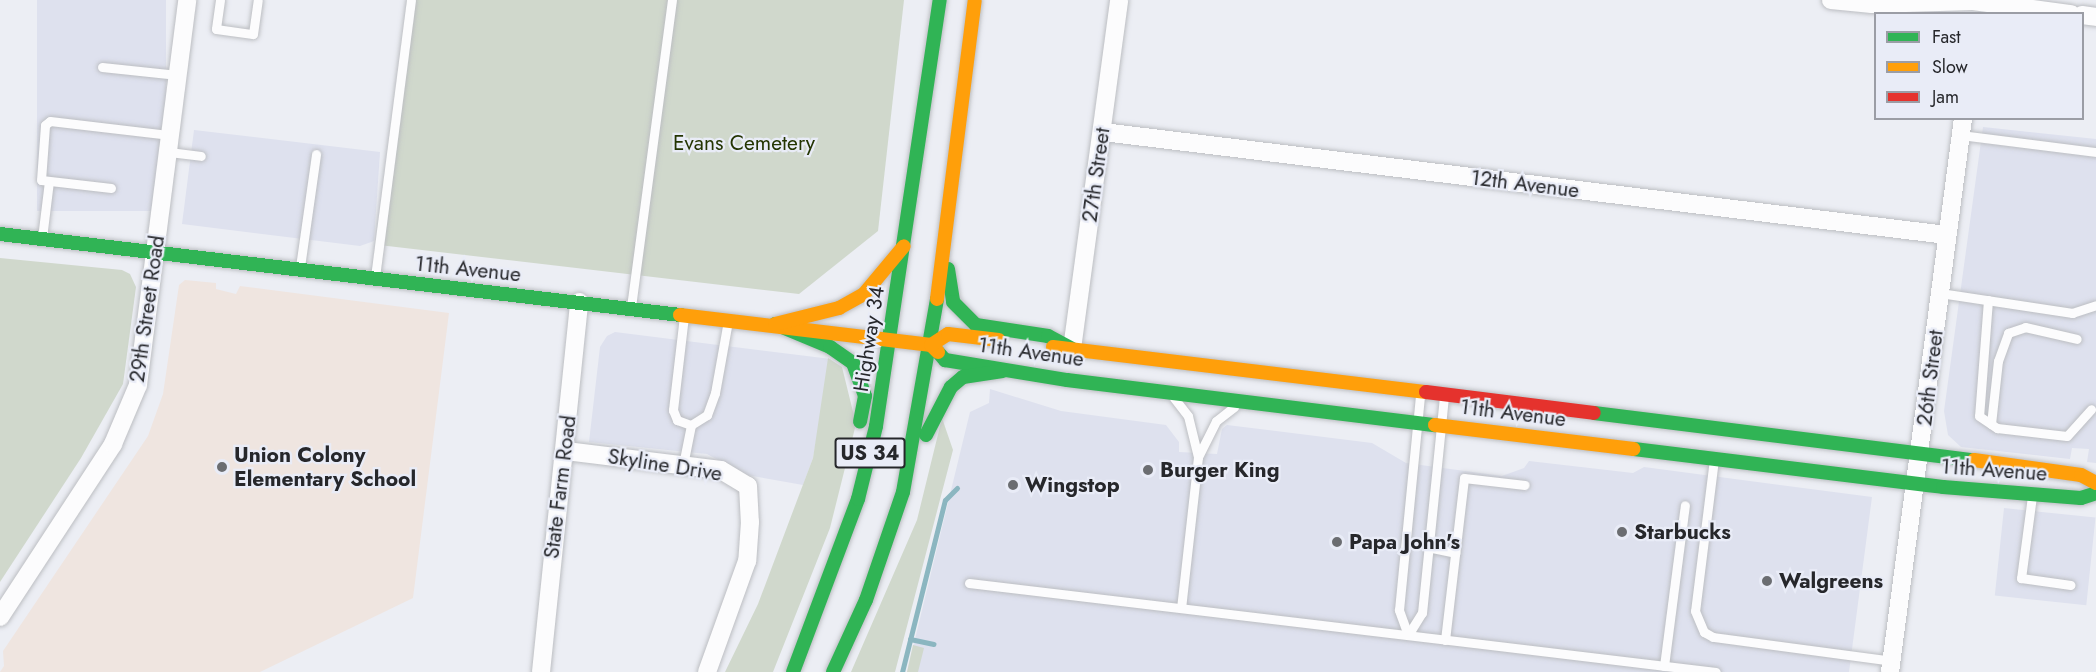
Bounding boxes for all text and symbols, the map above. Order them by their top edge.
legend [1874,12,2084,120]
text: Fast [1932,24,1961,50]
text: Slow [1932,54,1968,80]
text: Jam [1932,84,1959,110]
street label: 27th Street [1077,126,1115,224]
park label: Evans Cemetery [673,130,815,156]
street label: 12th Avenue [1469,165,1581,203]
street label: 29th Street Road [124,234,170,384]
street label: 11th Avenue [414,251,522,287]
street label: Highway 34 [848,284,890,394]
street label: 26th Street [1912,329,1948,427]
street label: 11th Avenue [976,332,1086,372]
street label: 11th Avenue [1459,394,1567,432]
street label: State Farm Road [539,414,581,560]
road number: US 34 [834,436,906,470]
place label: Union Colony Elementary School [234,442,416,492]
street label: Skyline Drive [606,444,724,486]
street label: 11th Avenue [1940,454,2048,486]
place label: Burger King [1160,457,1279,483]
marker: Union Colony Elementary School [215,460,229,474]
marker: Burger King [1141,463,1155,477]
place label: Wingstop [1025,472,1120,498]
marker: Wingstop [1006,478,1020,492]
place label: Starbucks [1634,519,1731,545]
marker: Starbucks [1615,525,1629,539]
place label: Papa John's [1349,529,1460,555]
marker: Papa John's [1330,535,1344,549]
place label: Walgreens [1779,568,1883,594]
marker: Walgreens [1760,574,1774,588]

